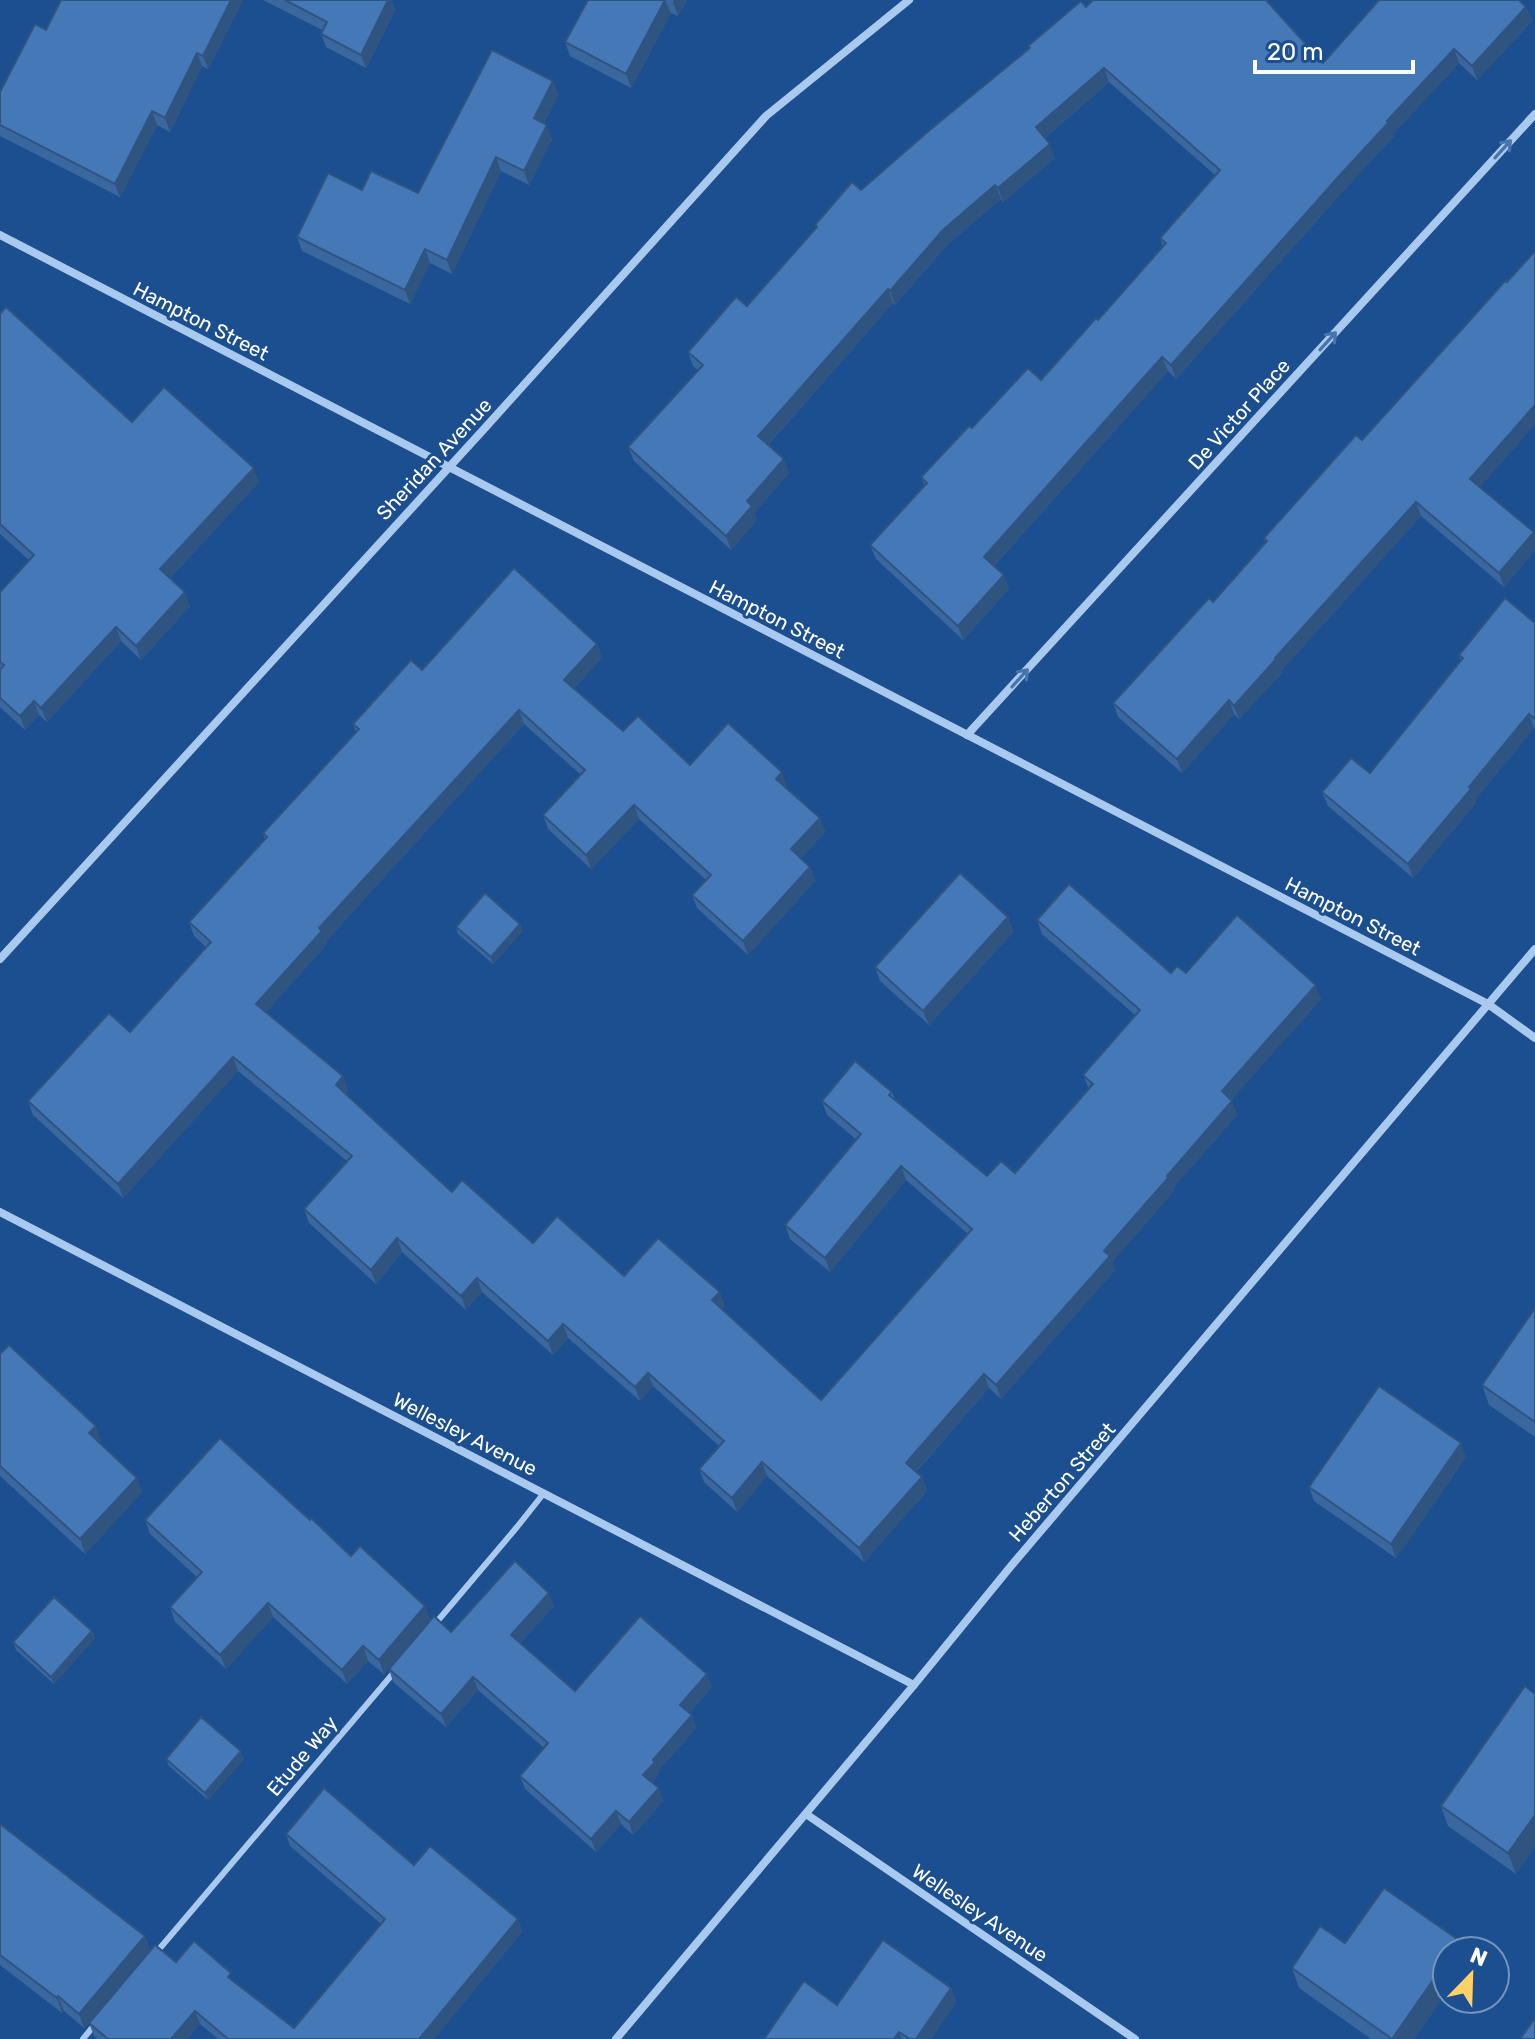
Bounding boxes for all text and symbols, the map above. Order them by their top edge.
scale bar [1255,24,1413,74]
text: 20 m [1267,38,1324,66]
one-way arrow [1493,139,1512,160]
street label: Hampton Street [129,276,273,366]
one-way arrow [1318,331,1337,351]
street label: De Victor Place [1183,354,1295,474]
street label: Sheridan Avenue [371,393,497,525]
street label: Hampton Street [705,574,849,664]
one-way arrow [1010,668,1028,688]
street label: Hampton Street [1281,871,1425,961]
street label: Wellesley Avenue [389,1387,541,1481]
street label: Heberton Street [1004,1417,1120,1547]
street label: Etude Way [262,1711,342,1801]
street label: Wellesley Avenue [908,1859,1052,1967]
north arrow [1431,1935,1511,2015]
text: N [1466,1942,1491,1973]

